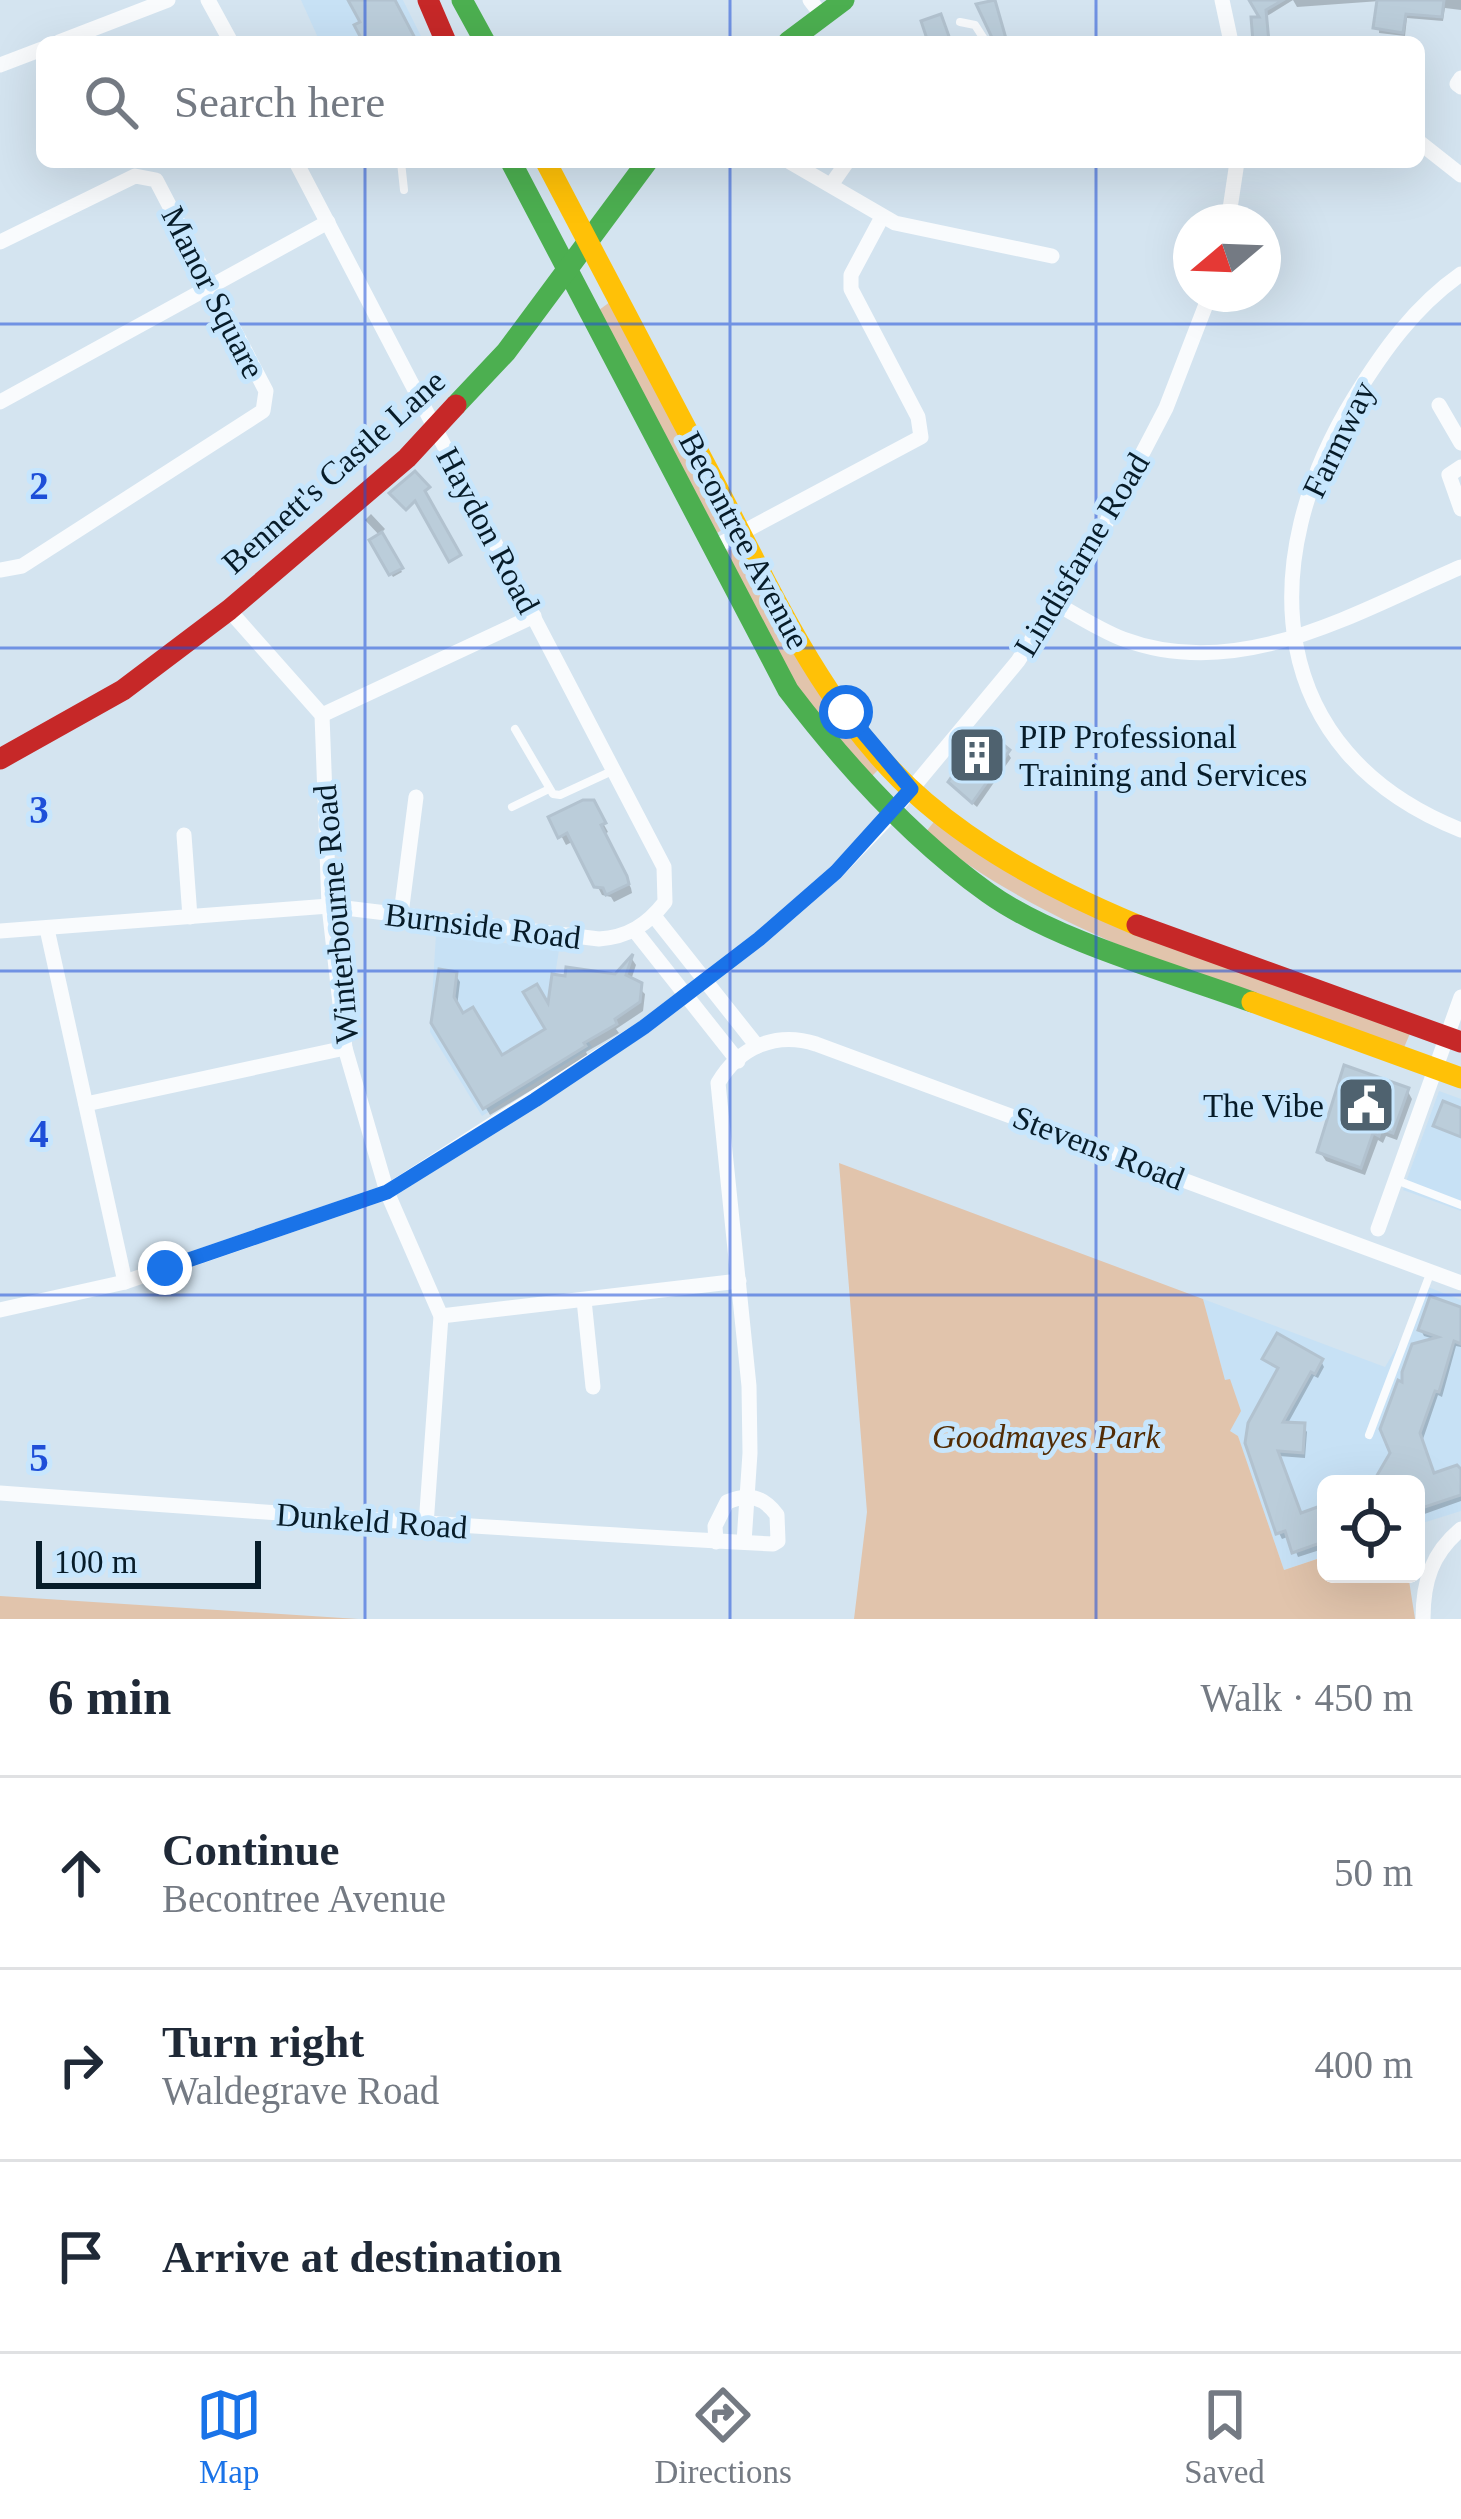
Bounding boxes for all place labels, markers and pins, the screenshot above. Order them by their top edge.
place label: PIP Professional Training and Services [1019,719,1307,793]
building icon: PIP Professional Training and Services [946,724,1008,786]
public building icon: The Vibe [1335,1074,1397,1136]
place label: The Vibe [1203,1088,1324,1124]

